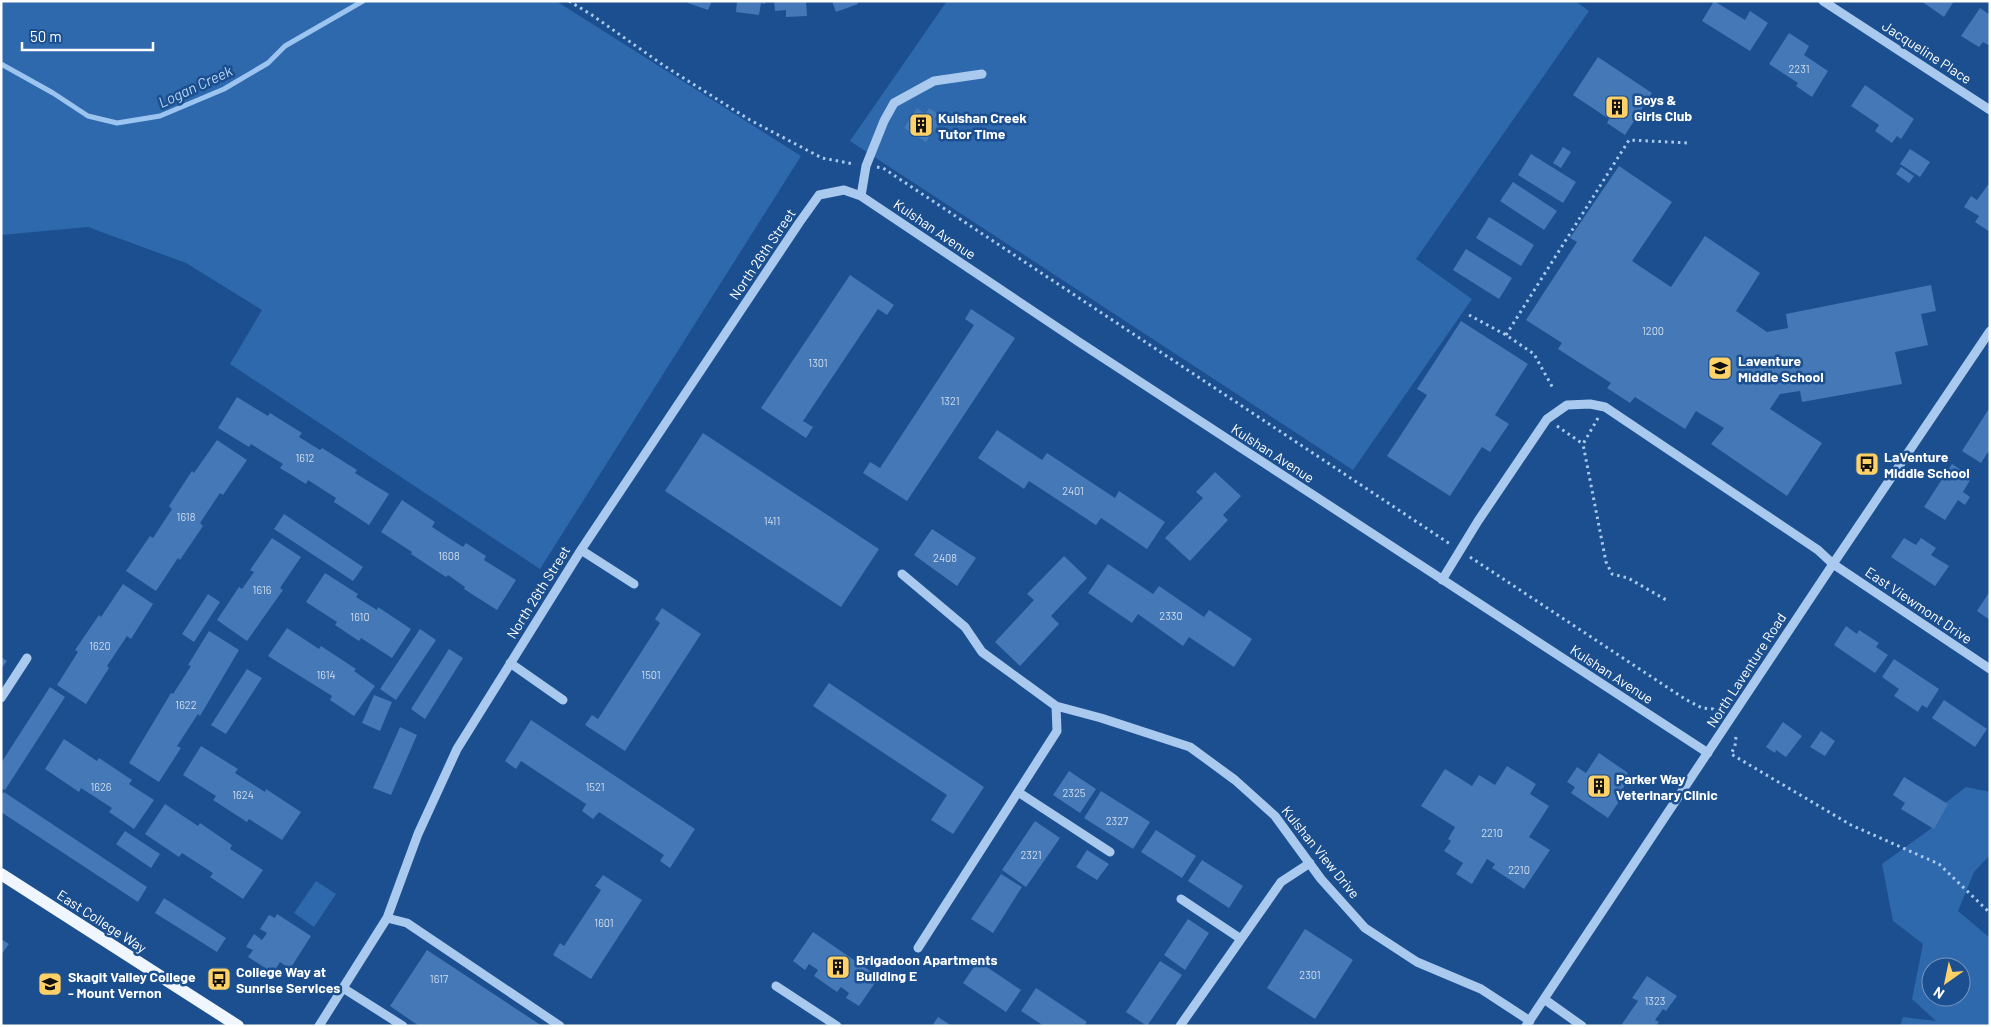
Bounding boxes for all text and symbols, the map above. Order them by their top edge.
street label: Jacqueline Place [1879,17,1975,87]
scale bar [22,20,154,52]
text: 50 m [30,27,62,45]
water label: Logan Creek [155,61,235,111]
house number: 2231 [1788,62,1810,75]
place label: Boys & Girls Club [1634,91,1692,124]
building icon: Boys & Girls Club [1604,94,1630,120]
place label: Kulshan Creek Tutor Time [938,109,1027,142]
building icon: Kulshan Creek Tutor Time [908,112,934,138]
street label: Kulshan Avenue [891,195,979,263]
street label: North 26th Street [725,205,799,303]
house number: 1200 [1642,324,1664,337]
place label: Laventure Middle School [1738,352,1824,385]
school or university icon: Laventure Middle School [1707,355,1733,381]
house number: 1301 [808,356,828,369]
house number: 1321 [940,394,960,407]
street label: Kulshan Avenue [1228,420,1318,486]
place label: LaVenture Middle School [1884,448,1970,481]
house number: 1612 [295,451,315,464]
bus stop icon: LaVenture Middle School [1854,451,1880,477]
house number: 2401 [1062,484,1084,497]
house number: 1618 [177,510,196,523]
house number: 1411 [764,514,780,527]
street label: North 26th Street [503,542,573,642]
house number: 1608 [438,549,460,562]
house number: 2408 [933,551,957,564]
street label: East Viewmont Drive [1862,563,1976,647]
house number: 1616 [253,583,272,596]
house number: 2330 [1159,609,1183,622]
house number: 1610 [350,610,370,623]
street label: North Laventure Road [1703,610,1789,730]
house number: 1620 [89,639,111,652]
street label: Kulshan Avenue [1567,641,1657,707]
house number: 1614 [316,668,336,681]
house number: 1501 [641,668,661,681]
house number: 1622 [175,698,197,711]
place label: Parker Way Veterinary Clinic [1616,770,1718,803]
building icon: Parker Way Veterinary Clinic [1586,773,1612,799]
house number: 1626 [90,780,112,793]
house number: 1521 [585,780,605,793]
house number: 2325 [1062,786,1086,799]
house number: 1624 [232,788,254,801]
street label: Kulshan View Drive [1278,802,1364,902]
house number: 2327 [1106,814,1128,827]
house number: 2210 [1481,826,1503,839]
house number: 2321 [1020,848,1042,861]
house number: 2210 [1508,863,1530,876]
street label: East College Way [54,886,150,957]
house number: 1601 [594,916,614,929]
place label: Brigadoon Apartments Building E [856,951,998,984]
building icon: Brigadoon Apartments Building E [825,954,851,980]
north arrow [1921,957,1971,1007]
place label: College Way at Sunrise Services [236,963,340,996]
bus stop icon: College Way at Sunrise Services [206,966,232,992]
place label: Skagit Valley College - Mount Vernon [68,968,196,1001]
house number: 2301 [1299,968,1321,981]
school or university icon: Skagit Valley College - Mount Vernon [37,971,63,997]
house number: 1617 [430,972,448,985]
text: N [1930,984,1947,1003]
house number: 1323 [1644,994,1666,1007]

